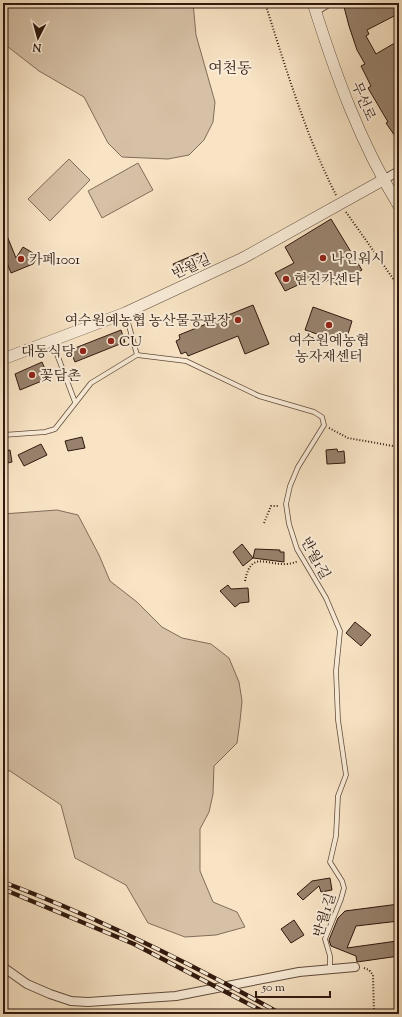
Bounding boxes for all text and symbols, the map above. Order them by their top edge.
north arrow [18,18,58,58]
text: N [32,39,43,55]
district label: 여천동 [208,59,252,80]
street label: 무선로 [345,79,379,125]
street label: 반월길 [169,250,214,285]
place label: 나인워시 [331,250,385,270]
place label: 카페1001 [29,251,80,271]
marker: 나인워시 [318,253,328,263]
marker: 카페1001 [16,254,26,264]
place label: 현진카센타 [294,271,362,291]
marker: 현진카센타 [281,274,291,284]
place label: 여수원예농협 농산물공판장 [65,312,230,332]
marker: 여수원예농협 농산물공판장 [233,315,243,325]
marker: 여수원예농협 농자재센터 [324,320,334,330]
place label: 여수원예농협 농자재센터 [288,332,370,368]
place label: CU [119,333,142,353]
marker: CU [106,336,116,346]
place label: 대동식당 [21,343,75,363]
marker: 대동식당 [78,346,88,356]
place label: 꽃담촌 [40,367,81,387]
marker: 꽃담촌 [27,370,37,380]
street label: 반월1길 [295,534,334,584]
street label: 반월1길 [310,891,342,940]
scale bar [256,973,330,999]
text: 50 m [261,979,285,997]

